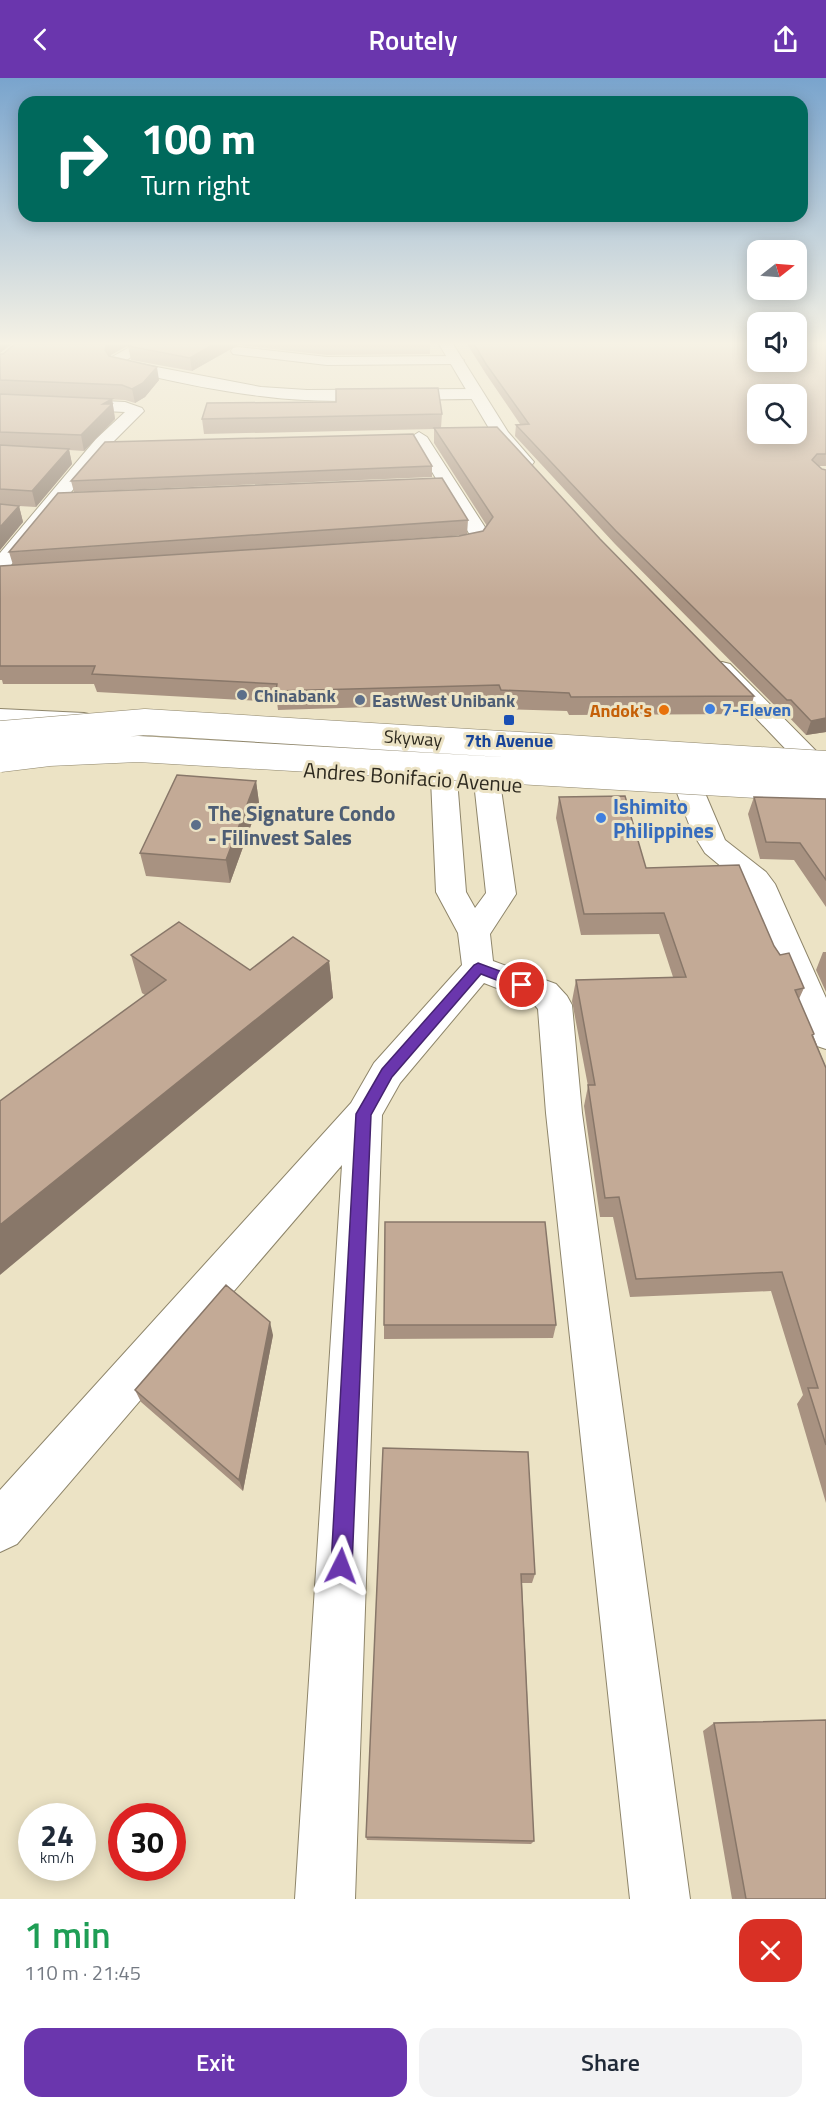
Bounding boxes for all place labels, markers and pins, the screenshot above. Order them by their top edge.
place label: Chinabank [254,682,336,709]
place label: EastWest Unibank [372,687,516,714]
marker: Chinabank [235,688,249,702]
marker: EastWest Unibank [353,693,367,707]
place label: 7-Eleven [722,696,791,723]
place label: Andok's [590,697,652,724]
marker: 7-Eleven [703,702,717,716]
marker: Andok's [657,703,671,717]
marker: 7th Avenue [502,713,516,727]
place label: 7th Avenue [465,727,553,754]
place label: Ishimito Philippines [613,790,714,846]
place label: The Signature Condo - Filinvest Sales [208,797,396,853]
marker: Ishimito Philippines [594,811,608,825]
marker: The Signature Condo - Filinvest Sales [189,818,203,832]
pin [496,959,547,1010]

